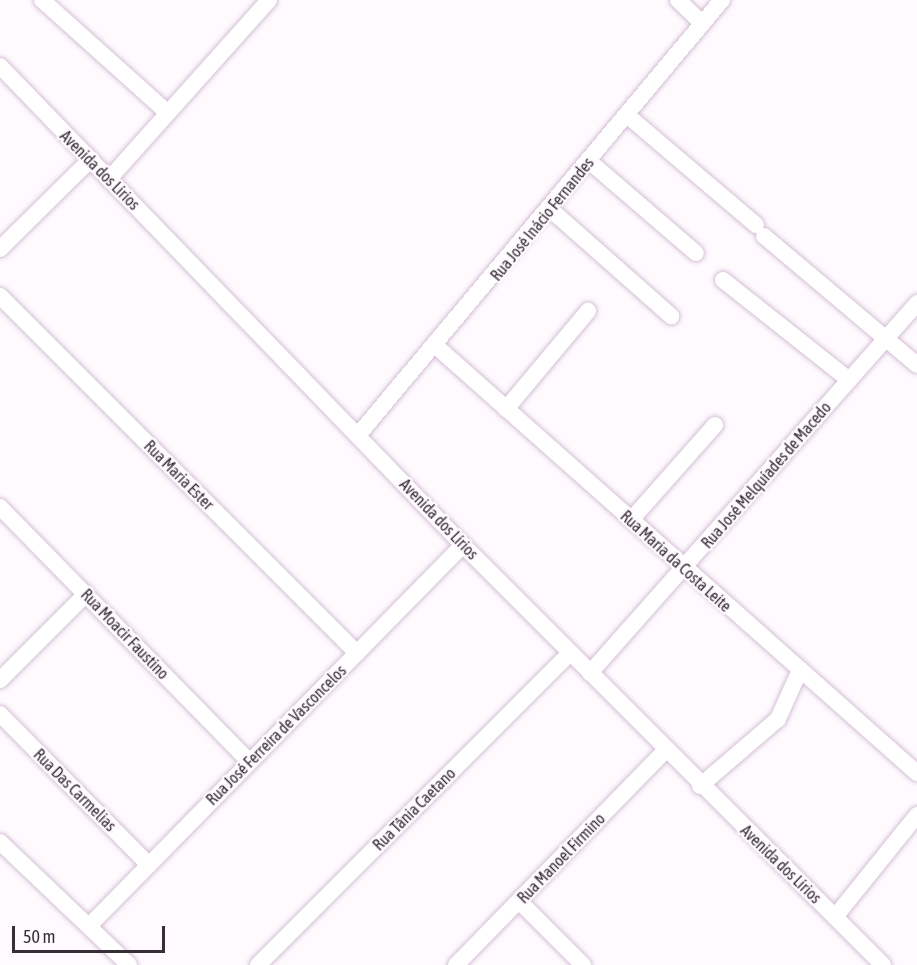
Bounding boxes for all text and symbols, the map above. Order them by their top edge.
street label: Avenida dos Lírios [56,126,144,214]
street label: Rua José Inácio Fernandes [486,153,598,285]
street label: Rua José Melquíades de Macedo [697,398,835,552]
street label: Rua Maria Ester [140,436,218,514]
street label: Avenida dos Lírios [396,475,482,563]
street label: Rua Maria da Costa Leite [617,506,735,616]
street label: Rua Moacir Faustino [77,585,173,683]
street label: Rua José Ferreira de Vasconcelos [202,661,350,809]
street label: Rua Das Carmelias [30,745,120,835]
street label: Rua Tânia Caetano [369,764,459,854]
street label: Rua Manoel Firmino [513,809,609,907]
street label: Avenida dos Lírios [737,821,825,907]
scale bar [15,914,168,952]
text: 50 m [23,926,55,947]

